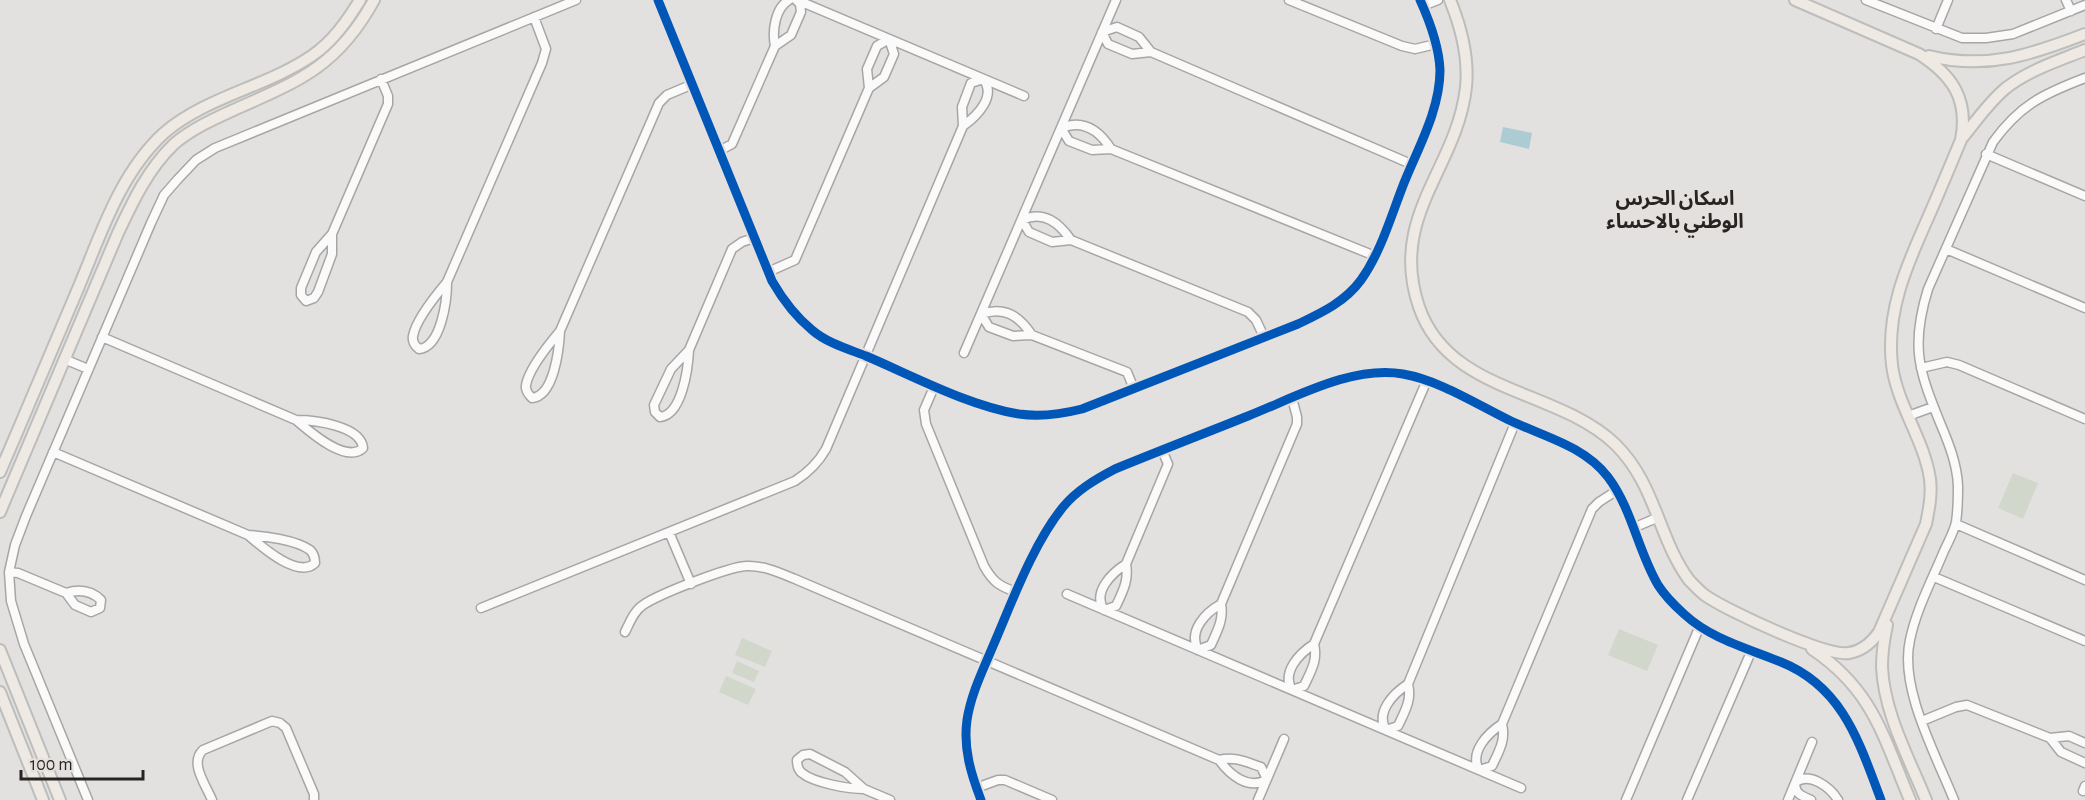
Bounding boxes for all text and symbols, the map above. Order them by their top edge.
district label: اسكان الحرس الوطني بالاحساء [1606,189,1744,238]
scale bar [21,743,142,781]
text: 100 m [30,756,73,774]

